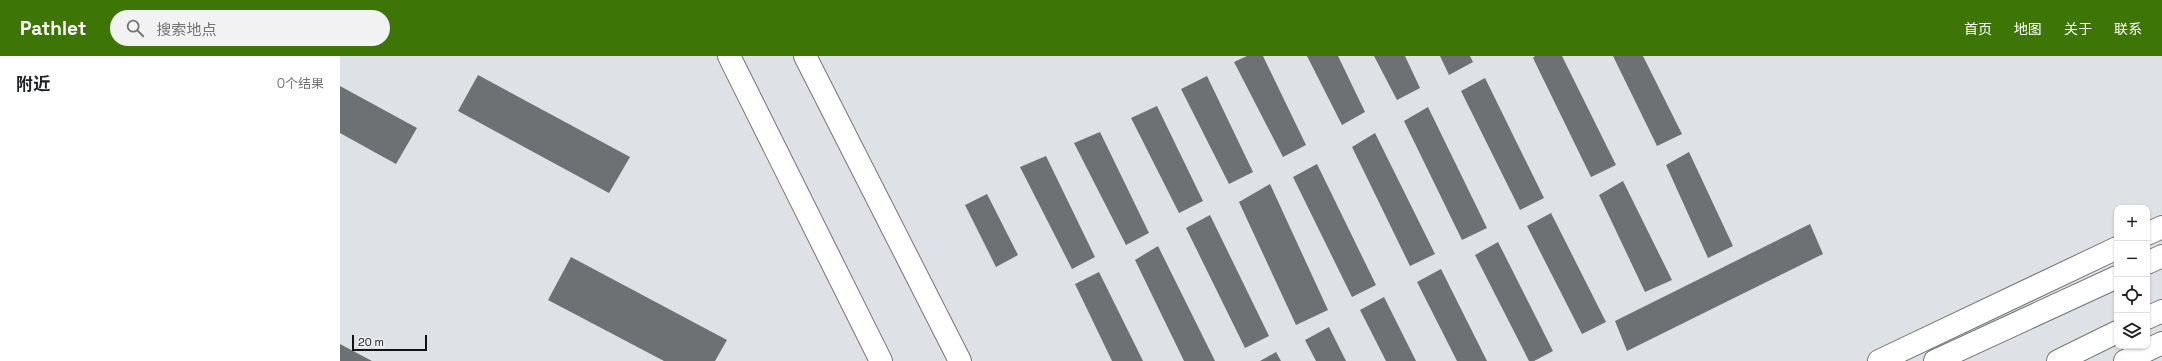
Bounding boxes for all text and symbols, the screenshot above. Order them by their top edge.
search box [110,10,390,46]
text: Pathlet [20,16,86,41]
icon: search [124,17,146,39]
text: 搜索地点 [156,20,216,39]
text: 首页 [1964,20,1992,38]
text: 地图 [2014,20,2042,38]
text: 关于 [2064,20,2092,38]
text: 联系 [2114,20,2142,38]
text: 附近 [16,73,50,95]
text: 0个结果 [277,75,324,92]
map controls [2114,205,2150,349]
button: + [2114,205,2150,241]
button: − [2114,241,2150,277]
button: locate [2114,277,2150,313]
button: layers [2114,313,2150,349]
scale bar [352,333,427,352]
text: 20 m [358,335,384,349]

